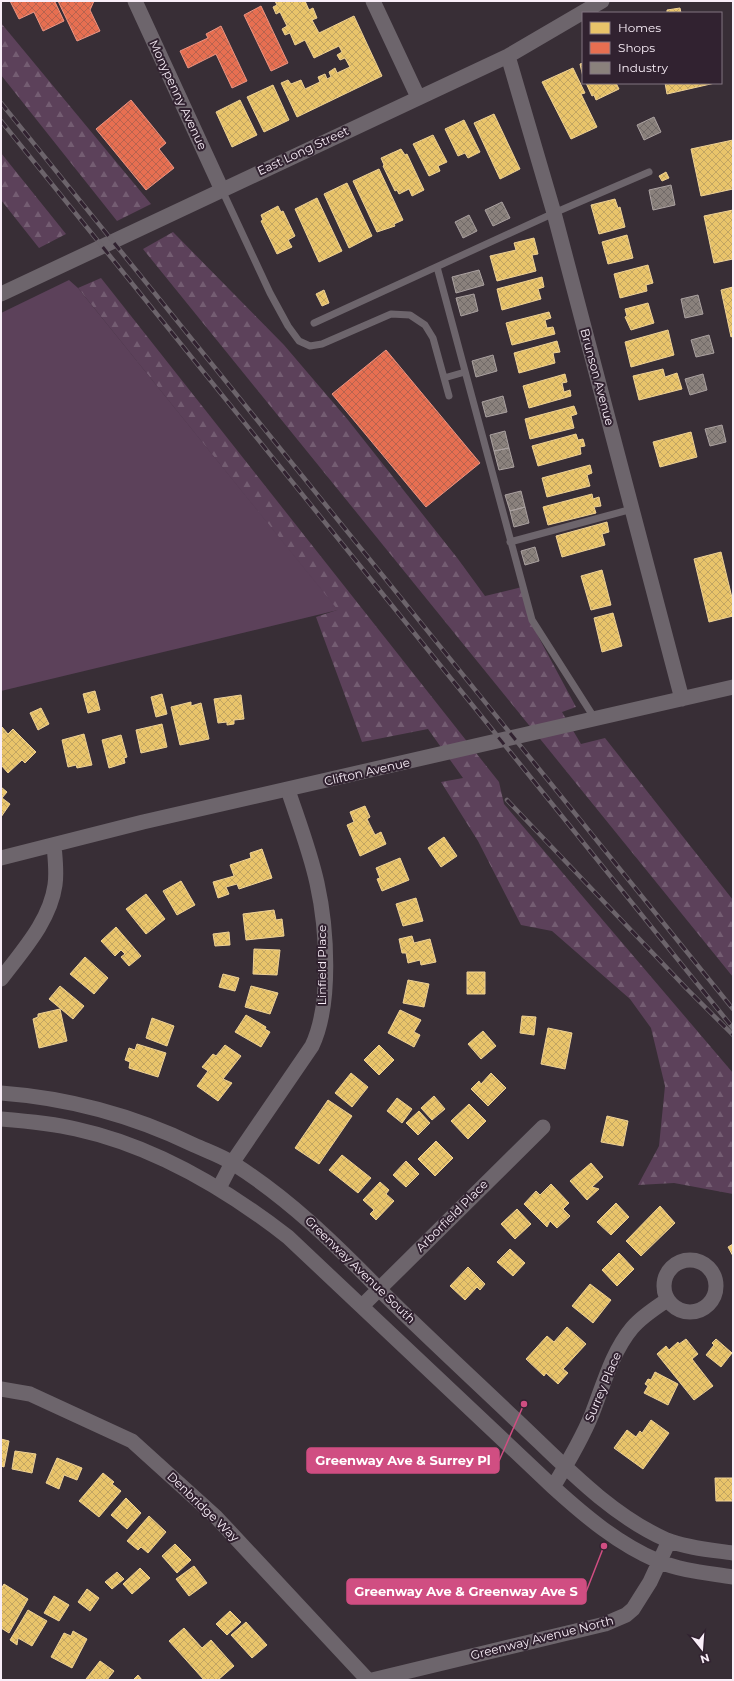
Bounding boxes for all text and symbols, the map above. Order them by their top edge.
legend [582,12,722,84]
text: Homes [618,20,661,35]
street label: Monypenny Avenue [146,37,211,152]
text: Shops [618,40,655,55]
text: Industry [618,60,668,75]
street label: East Long Street [255,123,351,178]
street label: Brunson Avenue [577,327,618,427]
street label: Clifton Avenue [322,754,411,789]
street label: Linfield Place [314,925,329,1005]
street label: Arborfield Place [412,1176,491,1255]
street label: Greenway Avenue South [302,1213,419,1326]
street label: Surrey Place [581,1350,624,1424]
callout: Greenway Ave & Surrey Pl [307,1448,499,1473]
text: Greenway Ave & Surrey Pl [315,1452,491,1468]
street label: Denbridge Way [164,1469,243,1545]
callout: Greenway Ave & Greenway Ave S [347,1579,586,1604]
text: Greenway Ave & Greenway Ave S [354,1583,578,1599]
street label: Greenway Avenue North [469,1612,615,1663]
north arrow [682,1629,722,1669]
text: N [699,1651,711,1667]

